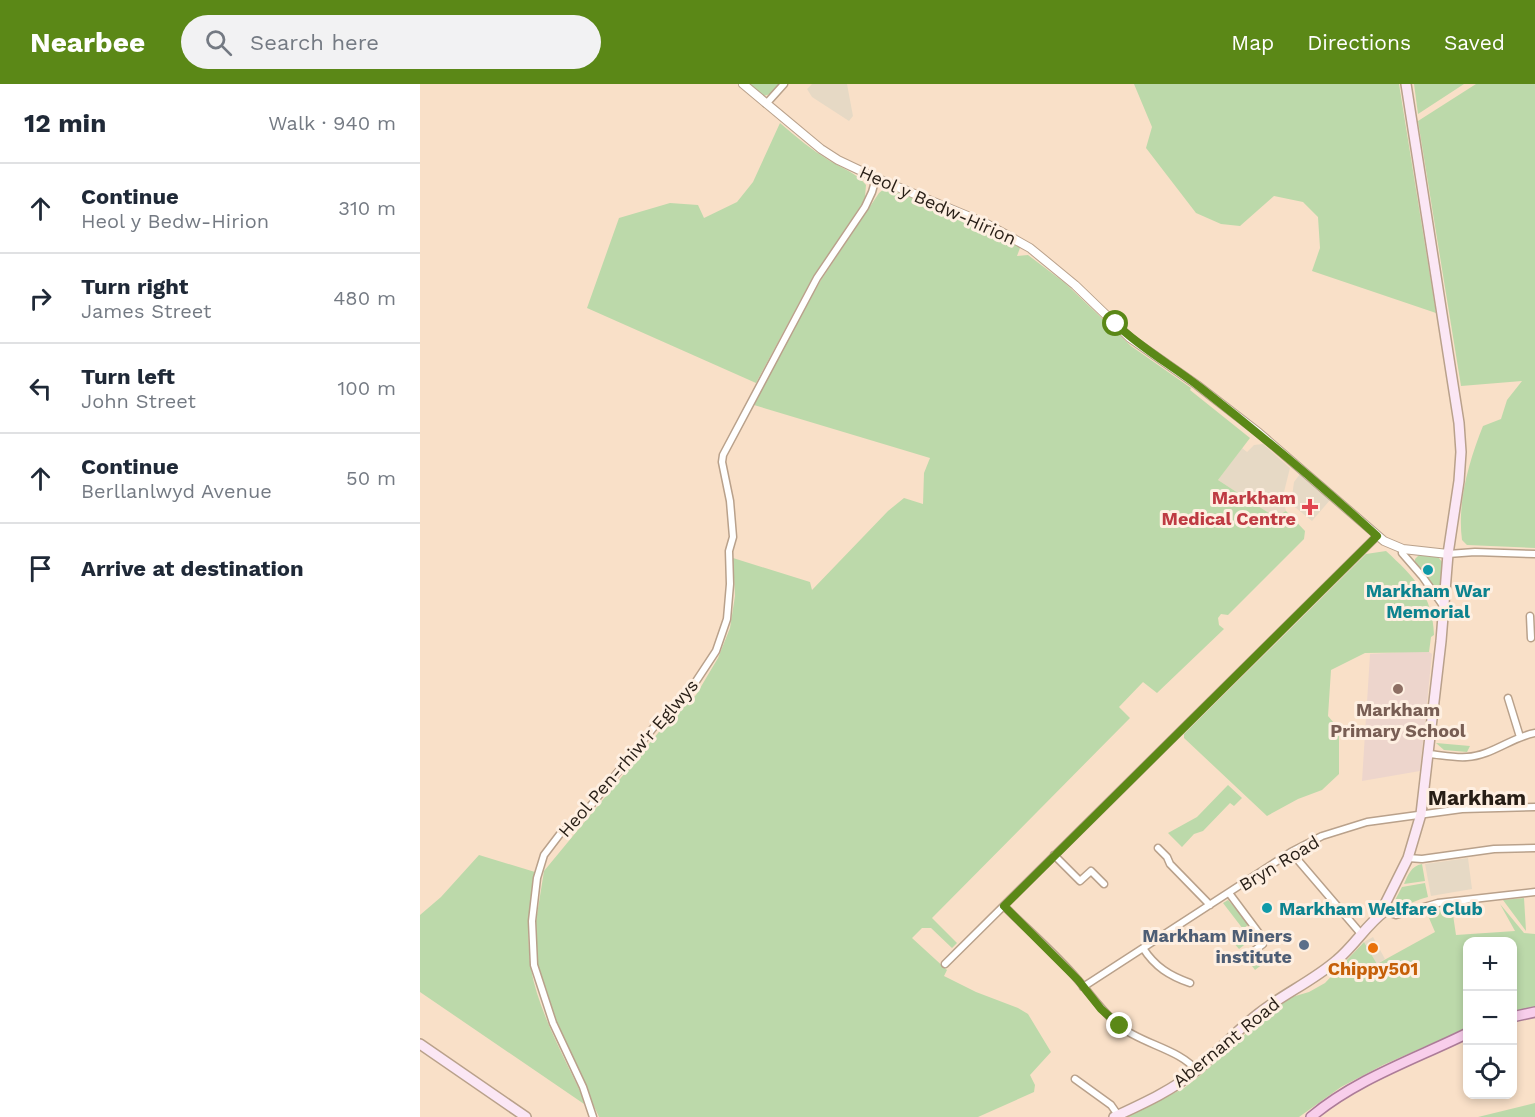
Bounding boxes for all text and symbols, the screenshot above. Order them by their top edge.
search box [181,15,601,69]
text: Nearbee [30,26,145,59]
icon: search [202,26,235,59]
text: Search here [250,30,379,55]
text: Map [1231,30,1274,55]
text: Directions [1307,30,1411,55]
text: Saved [1444,30,1505,55]
text: 12 min [24,108,106,138]
text: Walk · 940 m [268,111,396,135]
street label: Heol y Bedw-Hirion [856,161,1020,249]
text: Continue [81,184,179,209]
icon: ahead [24,192,57,225]
text: 310 m [338,196,396,220]
text: Heol y Bedw-Hirion [81,209,269,233]
text: Turn right [81,274,188,299]
icon: right [24,282,57,315]
text: 480 m [333,286,396,310]
text: James Street [81,299,211,323]
route start [1102,310,1128,336]
text: Turn left [81,364,175,389]
icon: left [24,372,57,405]
text: 100 m [337,376,396,400]
text: John Street [81,389,196,413]
text: Continue [81,454,179,479]
icon: ahead [24,462,57,495]
text: 50 m [346,466,396,490]
text: Berllanlwyd Avenue [81,479,272,503]
place label: Markham Medical Centre [1162,487,1296,529]
marker: Markham Medical Centre [1301,498,1319,516]
icon: arrive [24,552,57,585]
text: Arrive at destination [81,556,304,581]
marker: Markham War Memorial [1421,563,1435,577]
place label: Markham War Memorial [1366,580,1490,622]
street label: Heol Pen-rhiw'r Eglwys [554,675,702,841]
marker: Markham Primary School [1391,682,1405,696]
place label: Markham Primary School [1330,699,1466,741]
district label: Markham [1428,785,1526,810]
street label: Bryn Road [1235,831,1323,895]
place label: Markham Welfare Club [1279,898,1483,919]
marker: Markham Welfare Club [1260,901,1274,915]
place label: Markham Miners institute [1142,925,1292,967]
map controls [1463,937,1517,1099]
button: + [1463,937,1517,991]
marker: Markham Miners institute [1297,938,1311,952]
marker: Chippy501 [1366,941,1380,955]
place label: Chippy501 [1328,958,1418,979]
button: − [1463,991,1517,1045]
street label: Abernant Road [1169,993,1283,1091]
route end [1106,1012,1132,1038]
button: locate [1463,1045,1517,1099]

